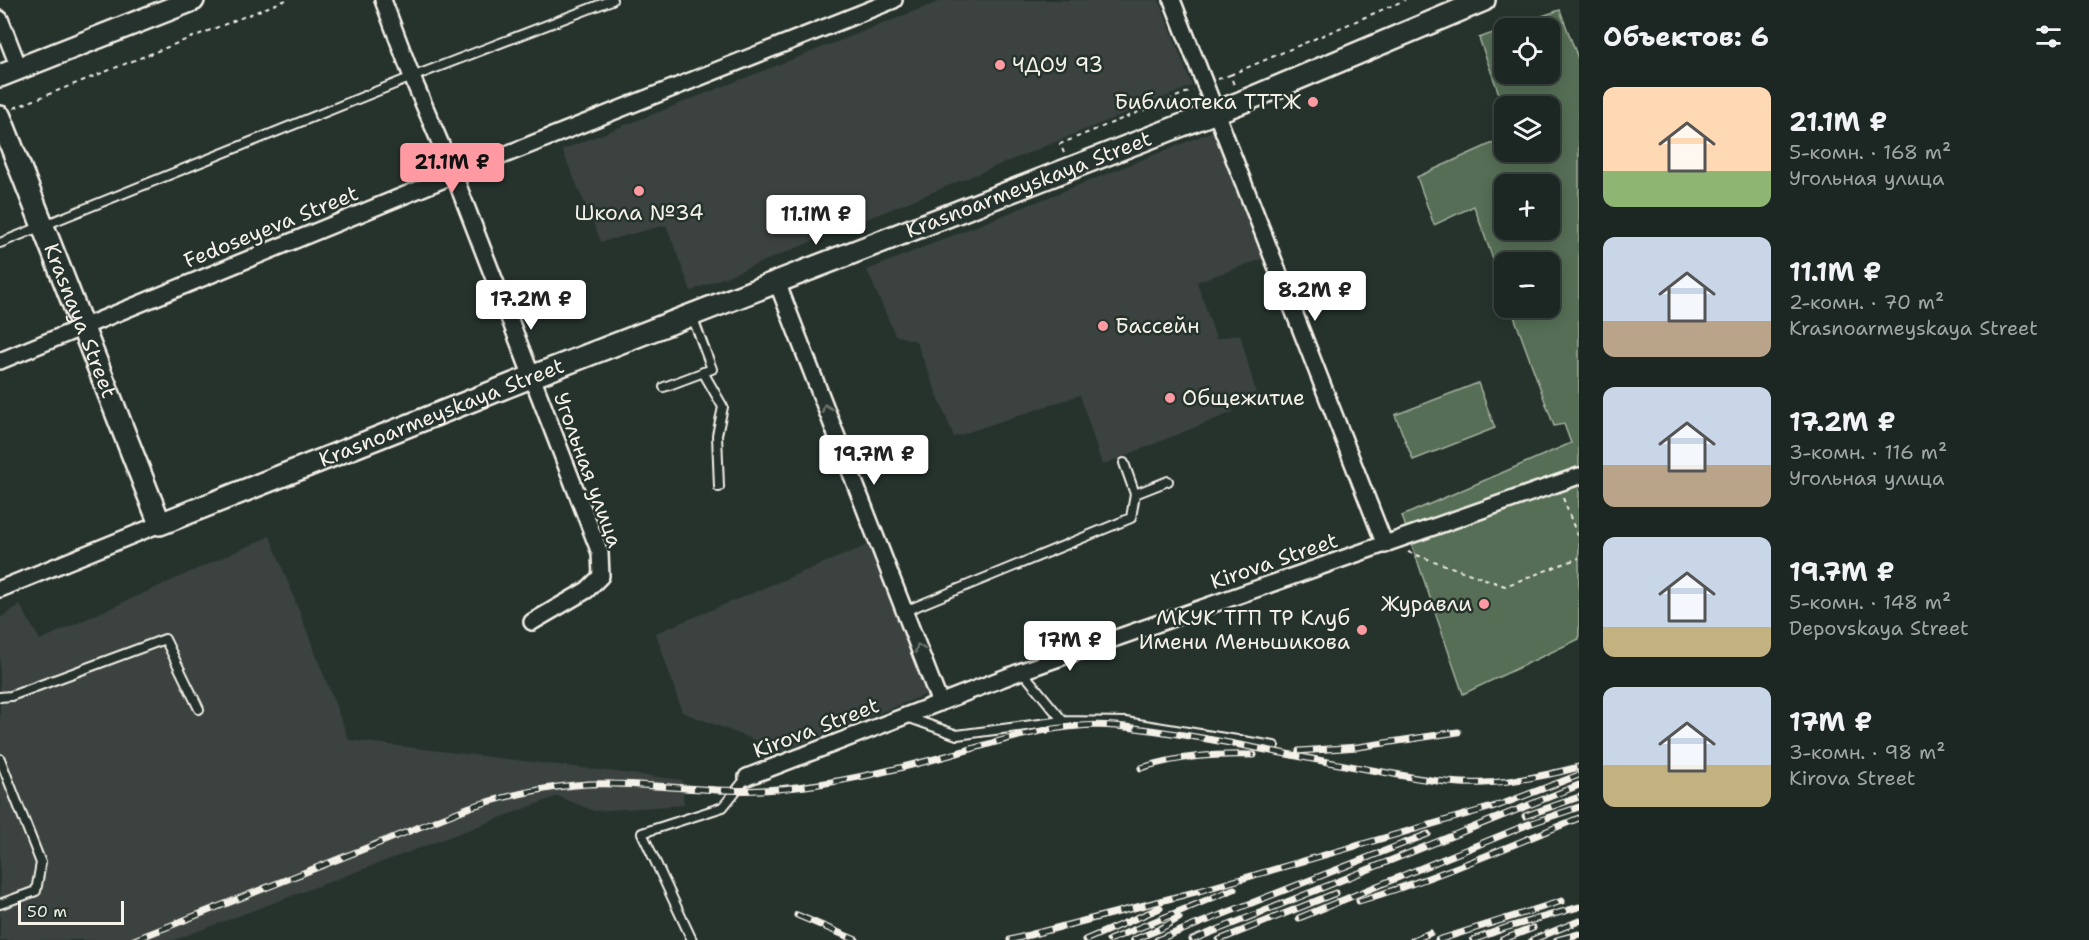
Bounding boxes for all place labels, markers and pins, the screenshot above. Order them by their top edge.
place label: ЧДОУ 93 [1012,51,1103,79]
marker: ЧДОУ 93 [993,58,1007,72]
place label: Библиотека ТТТЖ [1114,88,1302,116]
marker: Библиотека ТТТЖ [1306,95,1320,109]
pin: 21.1M ₽ [397,143,507,194]
marker: Школа №34 [632,184,646,198]
pin: 11.1M ₽ [761,195,871,246]
place label: Школа №34 [574,199,704,227]
pin: 8.2M ₽ [1266,271,1364,322]
pin: 17.2M ₽ [476,280,586,331]
place label: Бассейн [1115,312,1200,340]
marker: Бассейн [1096,319,1110,333]
place label: Общежитие [1182,384,1305,412]
marker: Общежитие [1163,391,1177,405]
pin: 19.7M ₽ [819,435,929,486]
place label: Журавли [1381,590,1472,618]
marker: Журавли [1477,597,1491,611]
place label: МКУК ТГП ТР Клуб Имени Меньшикова [1139,604,1350,656]
pin: 17M ₽ [1028,621,1112,672]
marker: МКУК ТГП ТР Клуб Имени Меньшикова [1355,623,1369,637]

